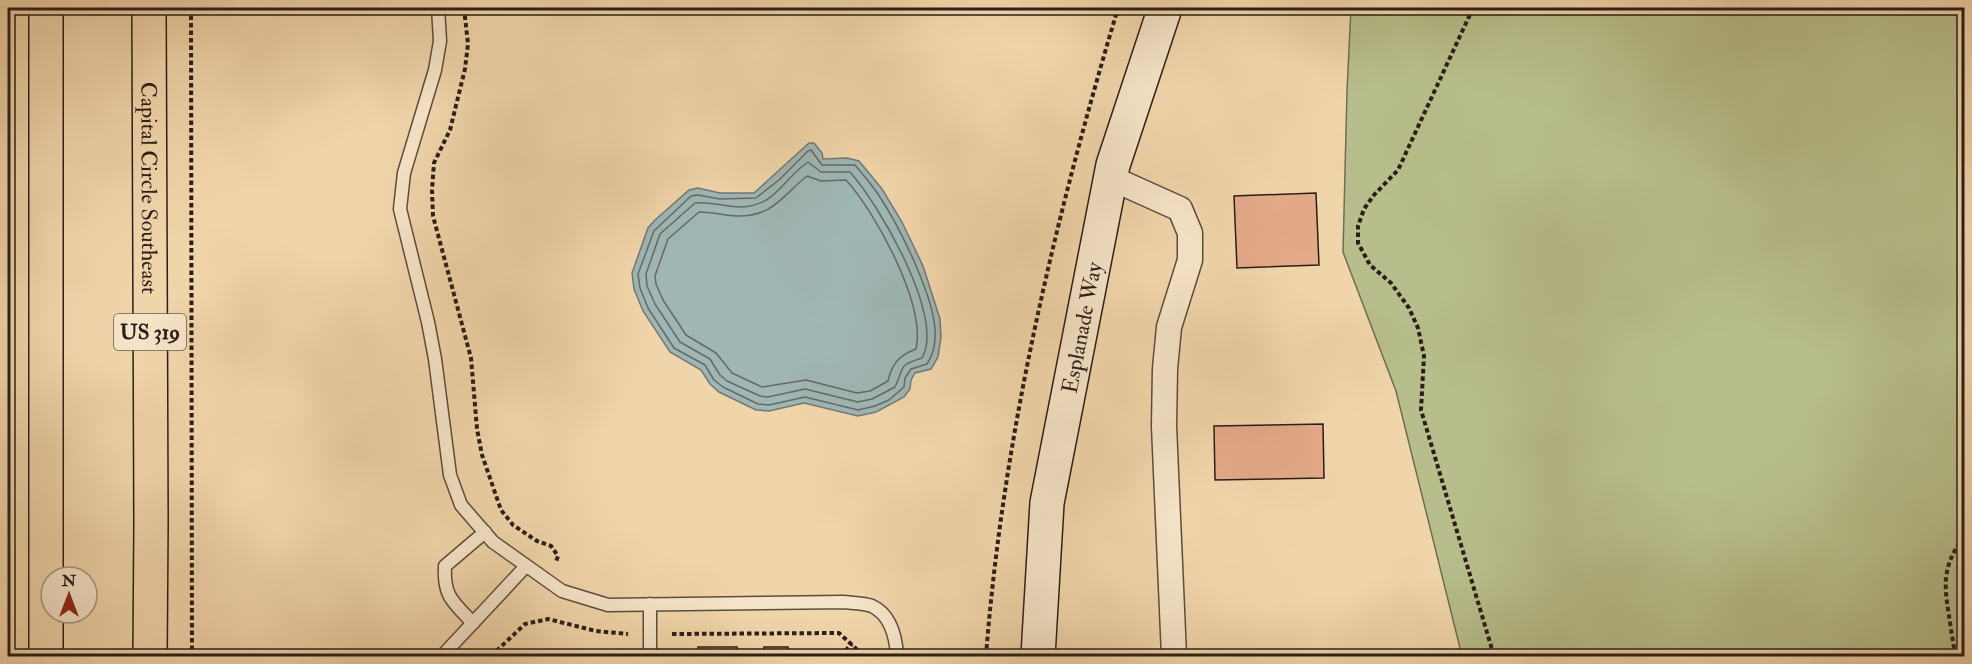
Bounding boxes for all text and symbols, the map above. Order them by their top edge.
street label: Capital Circle Southeast [133,82,163,294]
street label: Esplanade Way [1056,259,1109,396]
road number: US 319 [114,314,186,350]
north arrow [39,565,99,625]
text: N [61,571,77,591]

